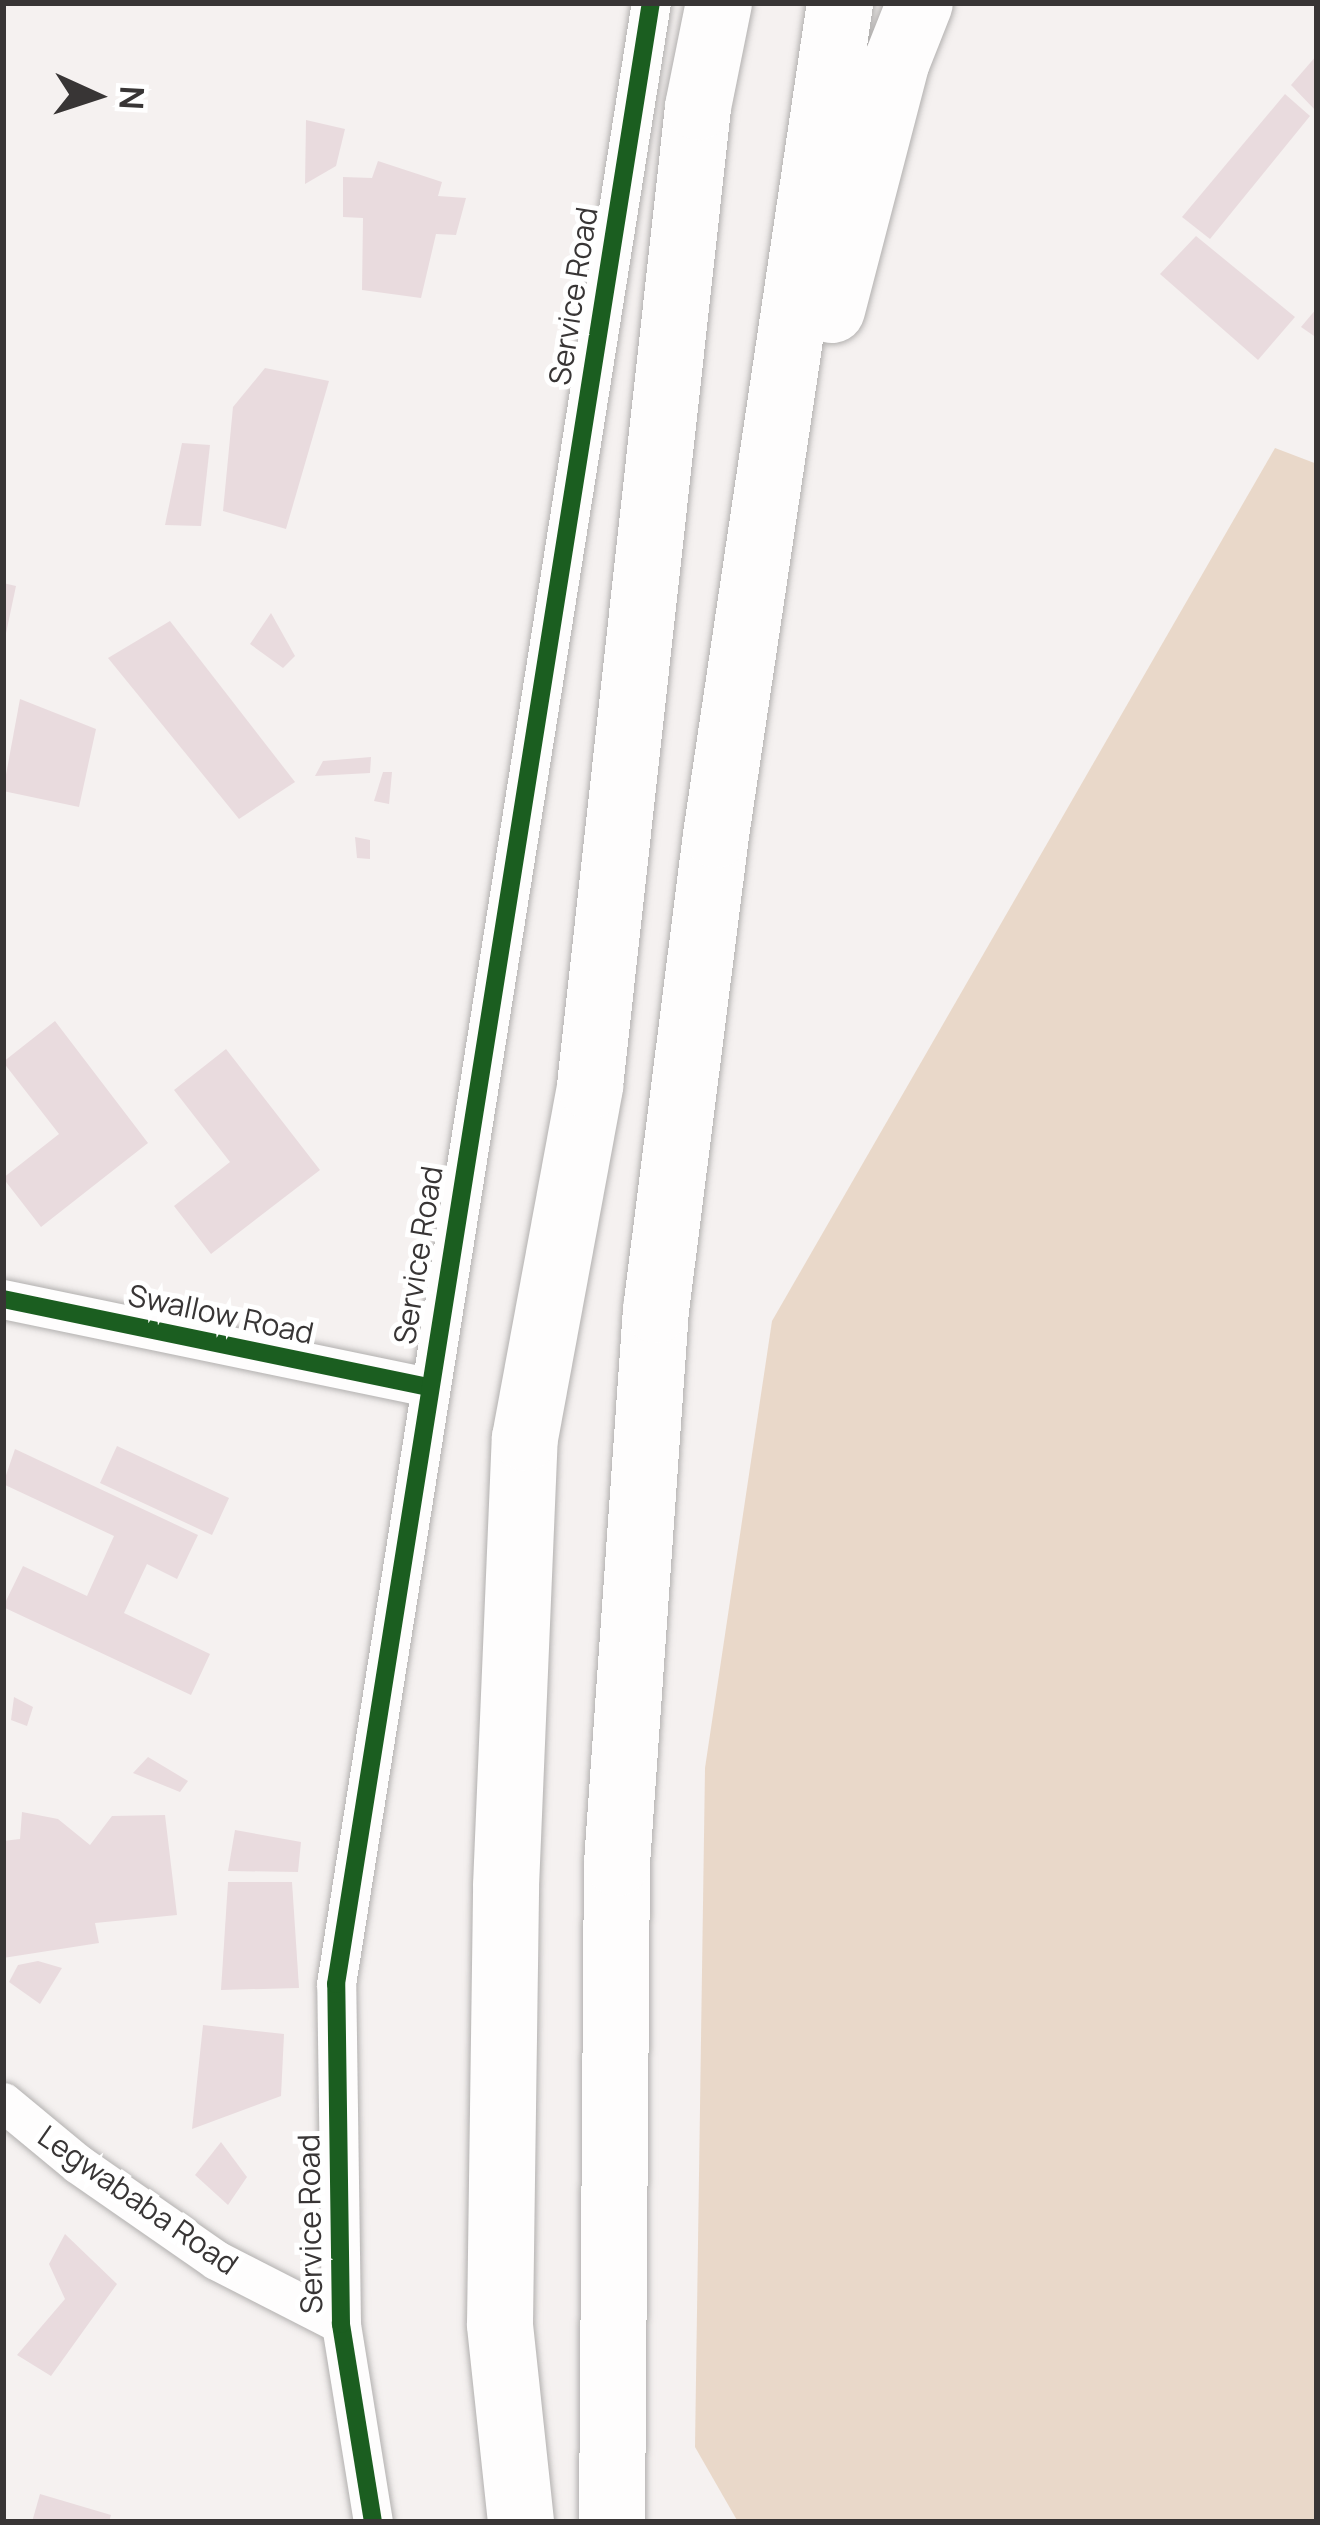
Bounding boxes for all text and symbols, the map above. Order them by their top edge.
north arrow [36,36,156,156]
text: N [109,85,156,111]
street label: Service Road [541,204,605,388]
street label: Service Road [386,1163,450,1347]
street label: Swallow Road [125,1277,317,1351]
street label: Legwababa Road [31,2118,245,2282]
street label: Service Road [290,2134,330,2314]

